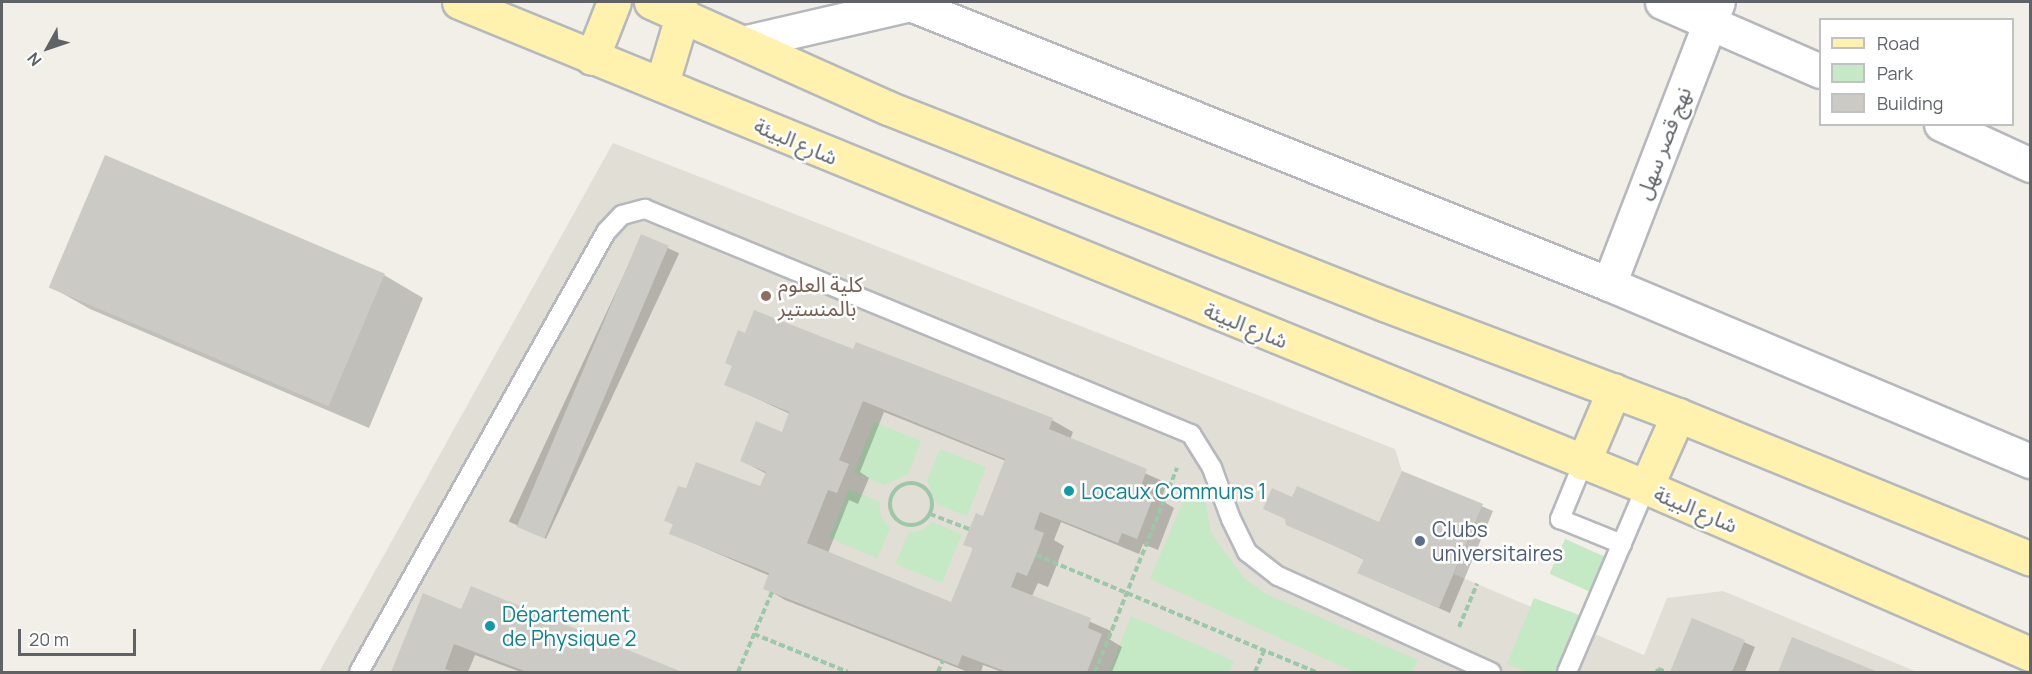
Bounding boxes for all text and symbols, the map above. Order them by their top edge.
north arrow [18,18,78,78]
legend [1819,18,2014,126]
text: Road [1877,31,1920,55]
text: N [22,48,46,71]
text: Park [1877,61,1913,85]
street label: نهج قصر سهل [1630,83,1696,203]
text: Building [1877,91,1943,115]
street label: شارع البيئة [751,112,841,170]
place label: كلية العلوم بالمنستير [778,271,863,321]
marker: كلية العلوم بالمنستير [759,289,773,303]
street label: شارع البيئة [1200,297,1292,353]
place label: Locaux Communs 1 [1081,478,1267,504]
street label: شارع البيئة [1651,480,1741,538]
marker: Locaux Communs 1 [1062,484,1076,498]
place label: Clubs universitaires [1432,516,1563,566]
marker: Clubs universitaires [1413,534,1427,548]
place label: Département de Physique 2 [502,601,636,651]
scale bar [21,617,140,655]
marker: Département de Physique 2 [483,619,497,633]
text: 20 m [29,627,69,651]

